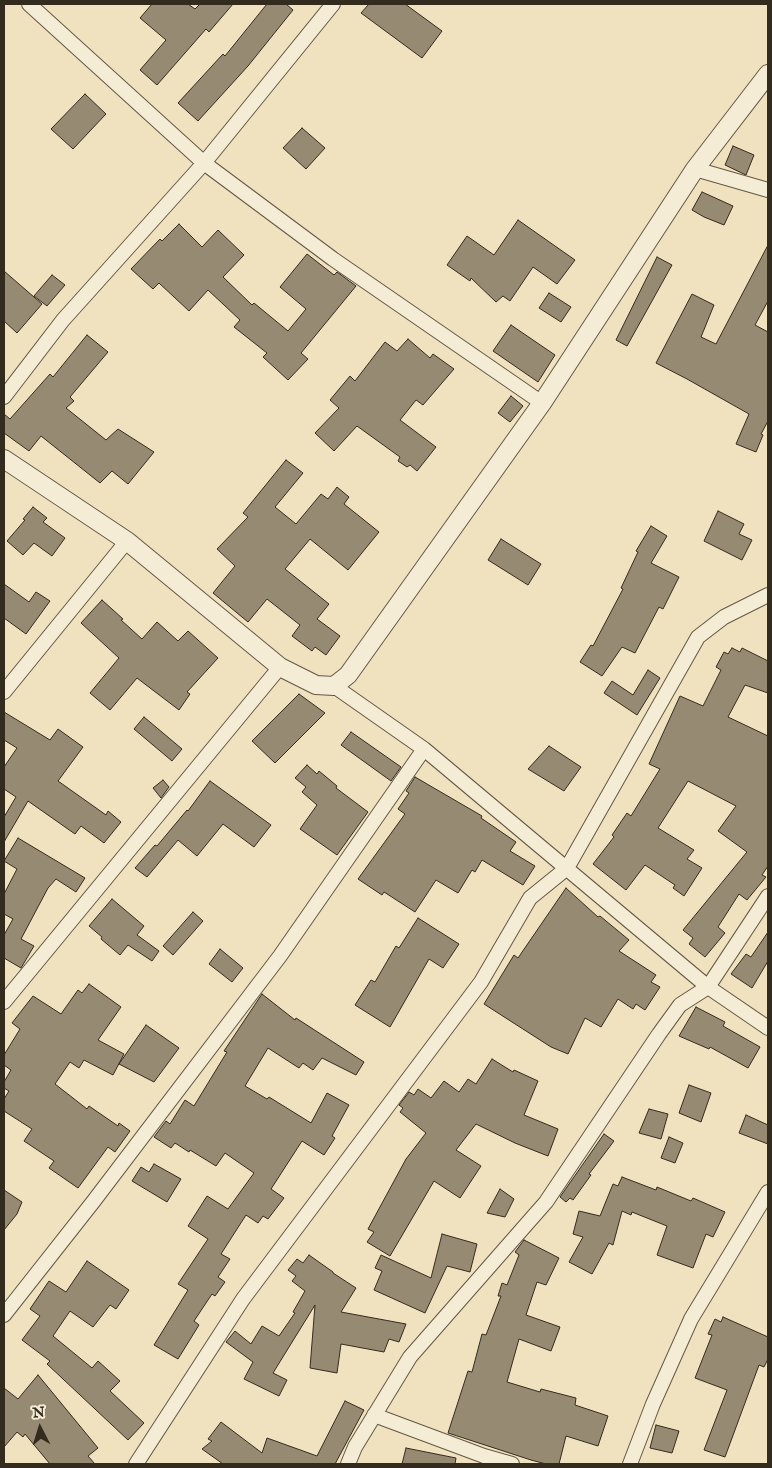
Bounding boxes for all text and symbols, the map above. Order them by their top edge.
north arrow [15,1403,65,1453]
text: N [32,1404,46,1423]

